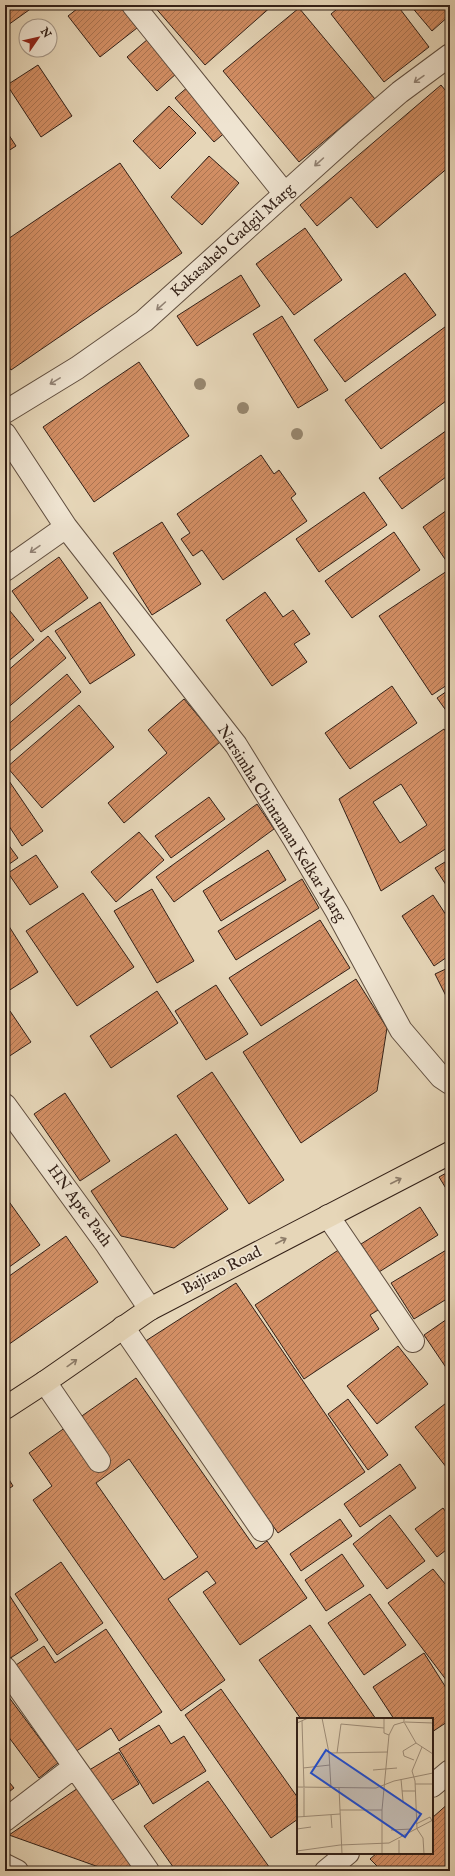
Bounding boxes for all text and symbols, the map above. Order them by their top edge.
north arrow [18,18,58,58]
text: N [36,24,54,41]
one-way arrow [414,75,425,83]
one-way arrow [315,157,325,166]
street label: Kakasaheb Gadgil Marg [167,180,299,302]
one-way arrow [156,301,166,311]
one-way arrow [49,378,61,386]
one-way arrow [30,545,41,553]
street label: Narsimha Chintaman Kelkar Marg [212,722,350,926]
street label: HN Apte Path [42,1161,116,1251]
one-way arrow [390,1176,402,1184]
one-way arrow [275,1236,287,1244]
street label: Bajirao Road [179,1242,266,1300]
one-way arrow [67,1359,78,1367]
inset map [297,1718,433,1854]

